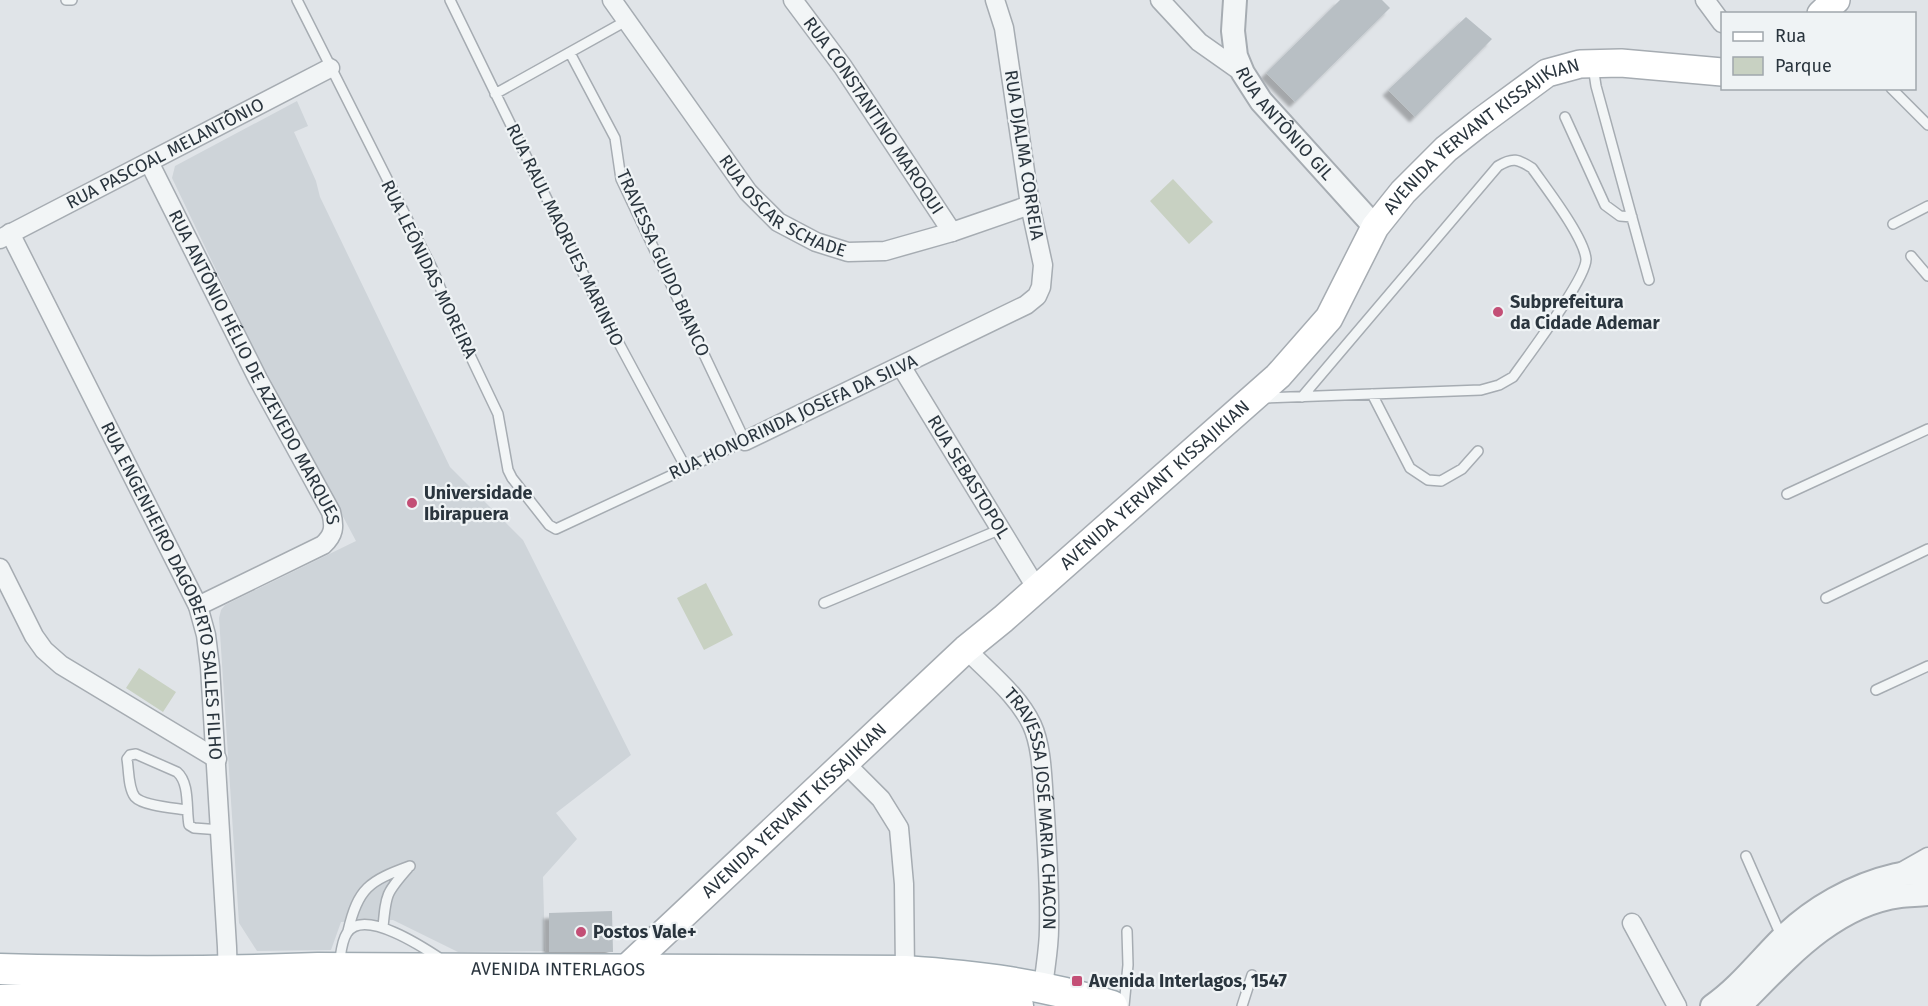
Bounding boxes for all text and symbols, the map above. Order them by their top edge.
legend [1721,12,1916,90]
street label: RUA CONSTANTINO MAROQUI [799,13,948,219]
text: Rua [1775,25,1806,47]
street label: AVENIDA YERVANT KISSAJIKIAN [1379,54,1582,219]
text: Parque [1775,55,1832,77]
street label: RUA ANTÔNIO GIL [1231,64,1338,185]
street label: RUA DJALMA CORREIA [1000,68,1048,242]
street label: RUA PASCOAL MELANTÔNIO [63,93,268,214]
street label: RUA RAUL MAQRUES MARINHO [501,120,629,350]
street label: RUA OSCAR SCHADE [714,150,849,262]
street label: TRAVESSA GUIDO BIANCO [612,166,714,360]
street label: RUA LEÔNIDAS MOREIRA [376,176,482,362]
street label: RUA ANTÔNIO HÉLIO DE AZEVEDO MARQUES [164,206,344,526]
place label: Subprefeitura da Cidade Ademar [1510,291,1660,334]
marker: Subprefeitura da Cidade Ademar [1491,305,1505,319]
street label: RUA HONORINDA JOSEFA DA SILVA [665,349,921,484]
street label: AVENIDA YERVANT KISSAJIKIAN [1056,395,1254,574]
street label: RUA SEBASTOPOL [923,411,1015,543]
street label: RUA ENGENHEIRO DAGOBERTO SALLES FILHO [96,418,227,761]
place label: Universidade Ibirapuera [424,482,532,525]
marker: Universidade Ibirapuera [405,496,419,510]
street label: TRAVESSA JOSÉ MARIA CHACON [999,683,1060,930]
street label: AVENIDA YERVANT KISSAJIKIAN [697,718,891,903]
place label: Postos Vale+ [593,921,697,943]
marker: Postos Vale+ [574,925,588,939]
street label: AVENIDA INTERLAGOS [471,958,645,981]
place label: Avenida Interlagos, 1547 [1088,970,1287,992]
marker: Avenida Interlagos, 1547 [1070,974,1084,988]

